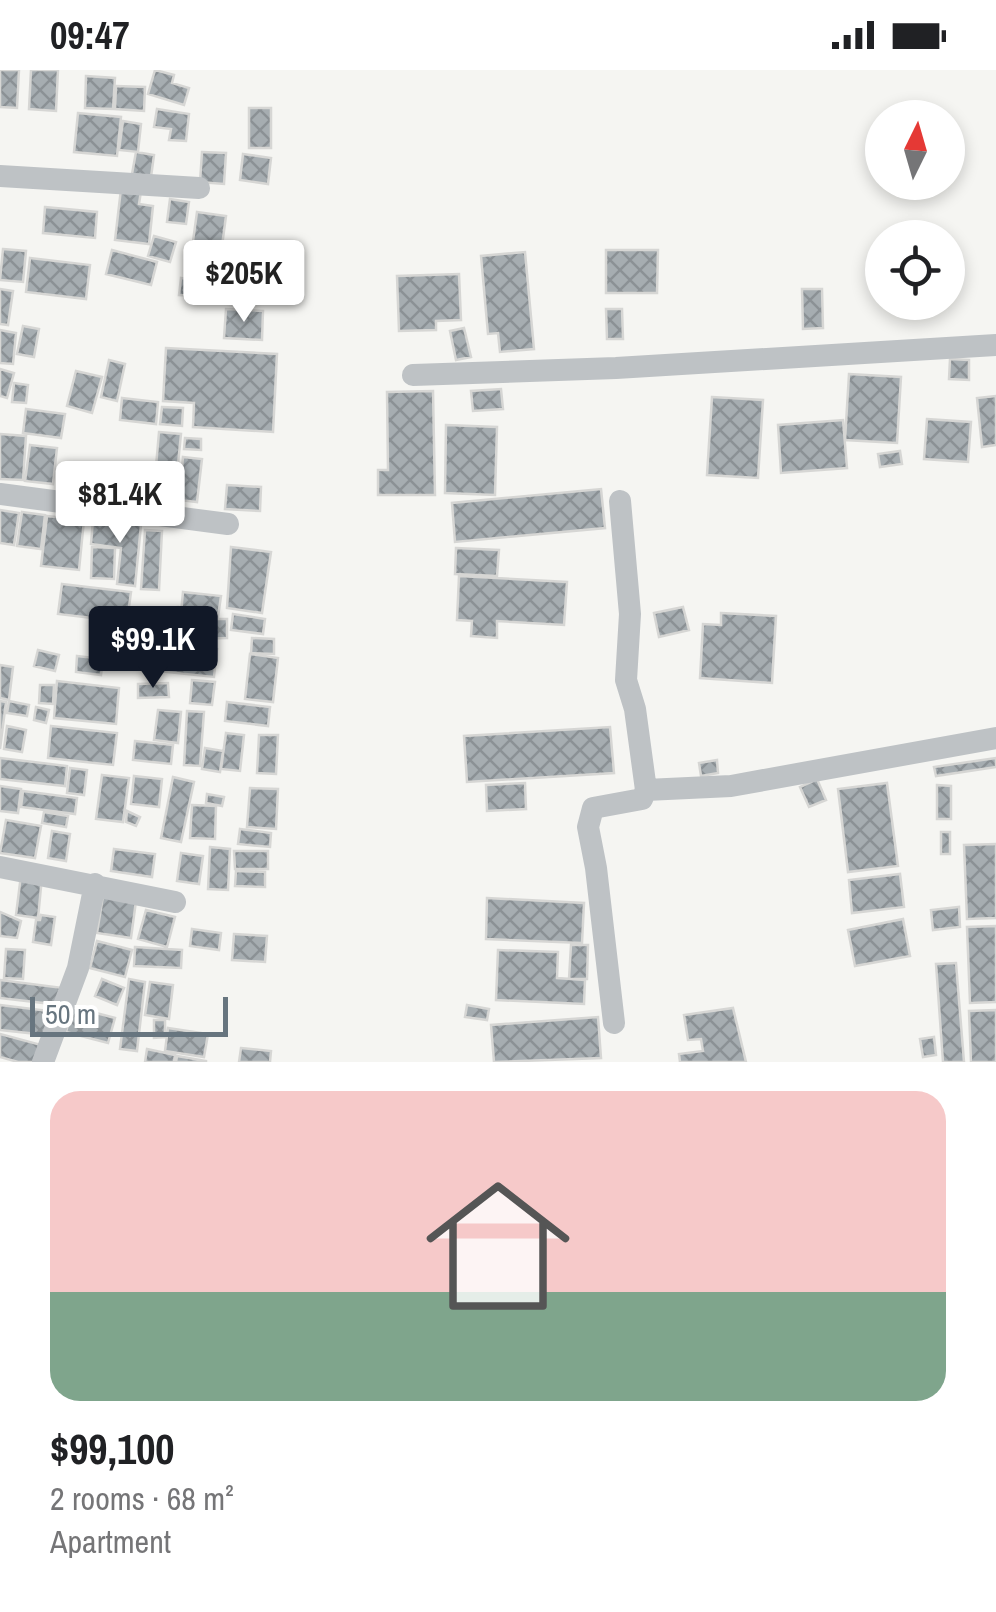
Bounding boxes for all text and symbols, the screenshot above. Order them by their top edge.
text: 09:47 [50,10,130,61]
north arrow [865,100,965,200]
map controls [865,100,965,320]
button: locate [865,220,965,320]
pin: $205K [174,240,314,325]
text: $205K [205,251,283,294]
pin: $81.4K [39,461,201,546]
text: $81.4K [78,472,162,515]
pin: $99.1K [72,606,234,691]
text: $99.1K [111,617,195,660]
scale bar [30,992,228,1036]
text: 50 m [45,995,96,1033]
icon: home [408,1156,588,1336]
text: $99,100 [50,1421,175,1477]
text: 2 rooms · 68 m² [50,1477,234,1520]
text: Apartment [50,1520,171,1563]

